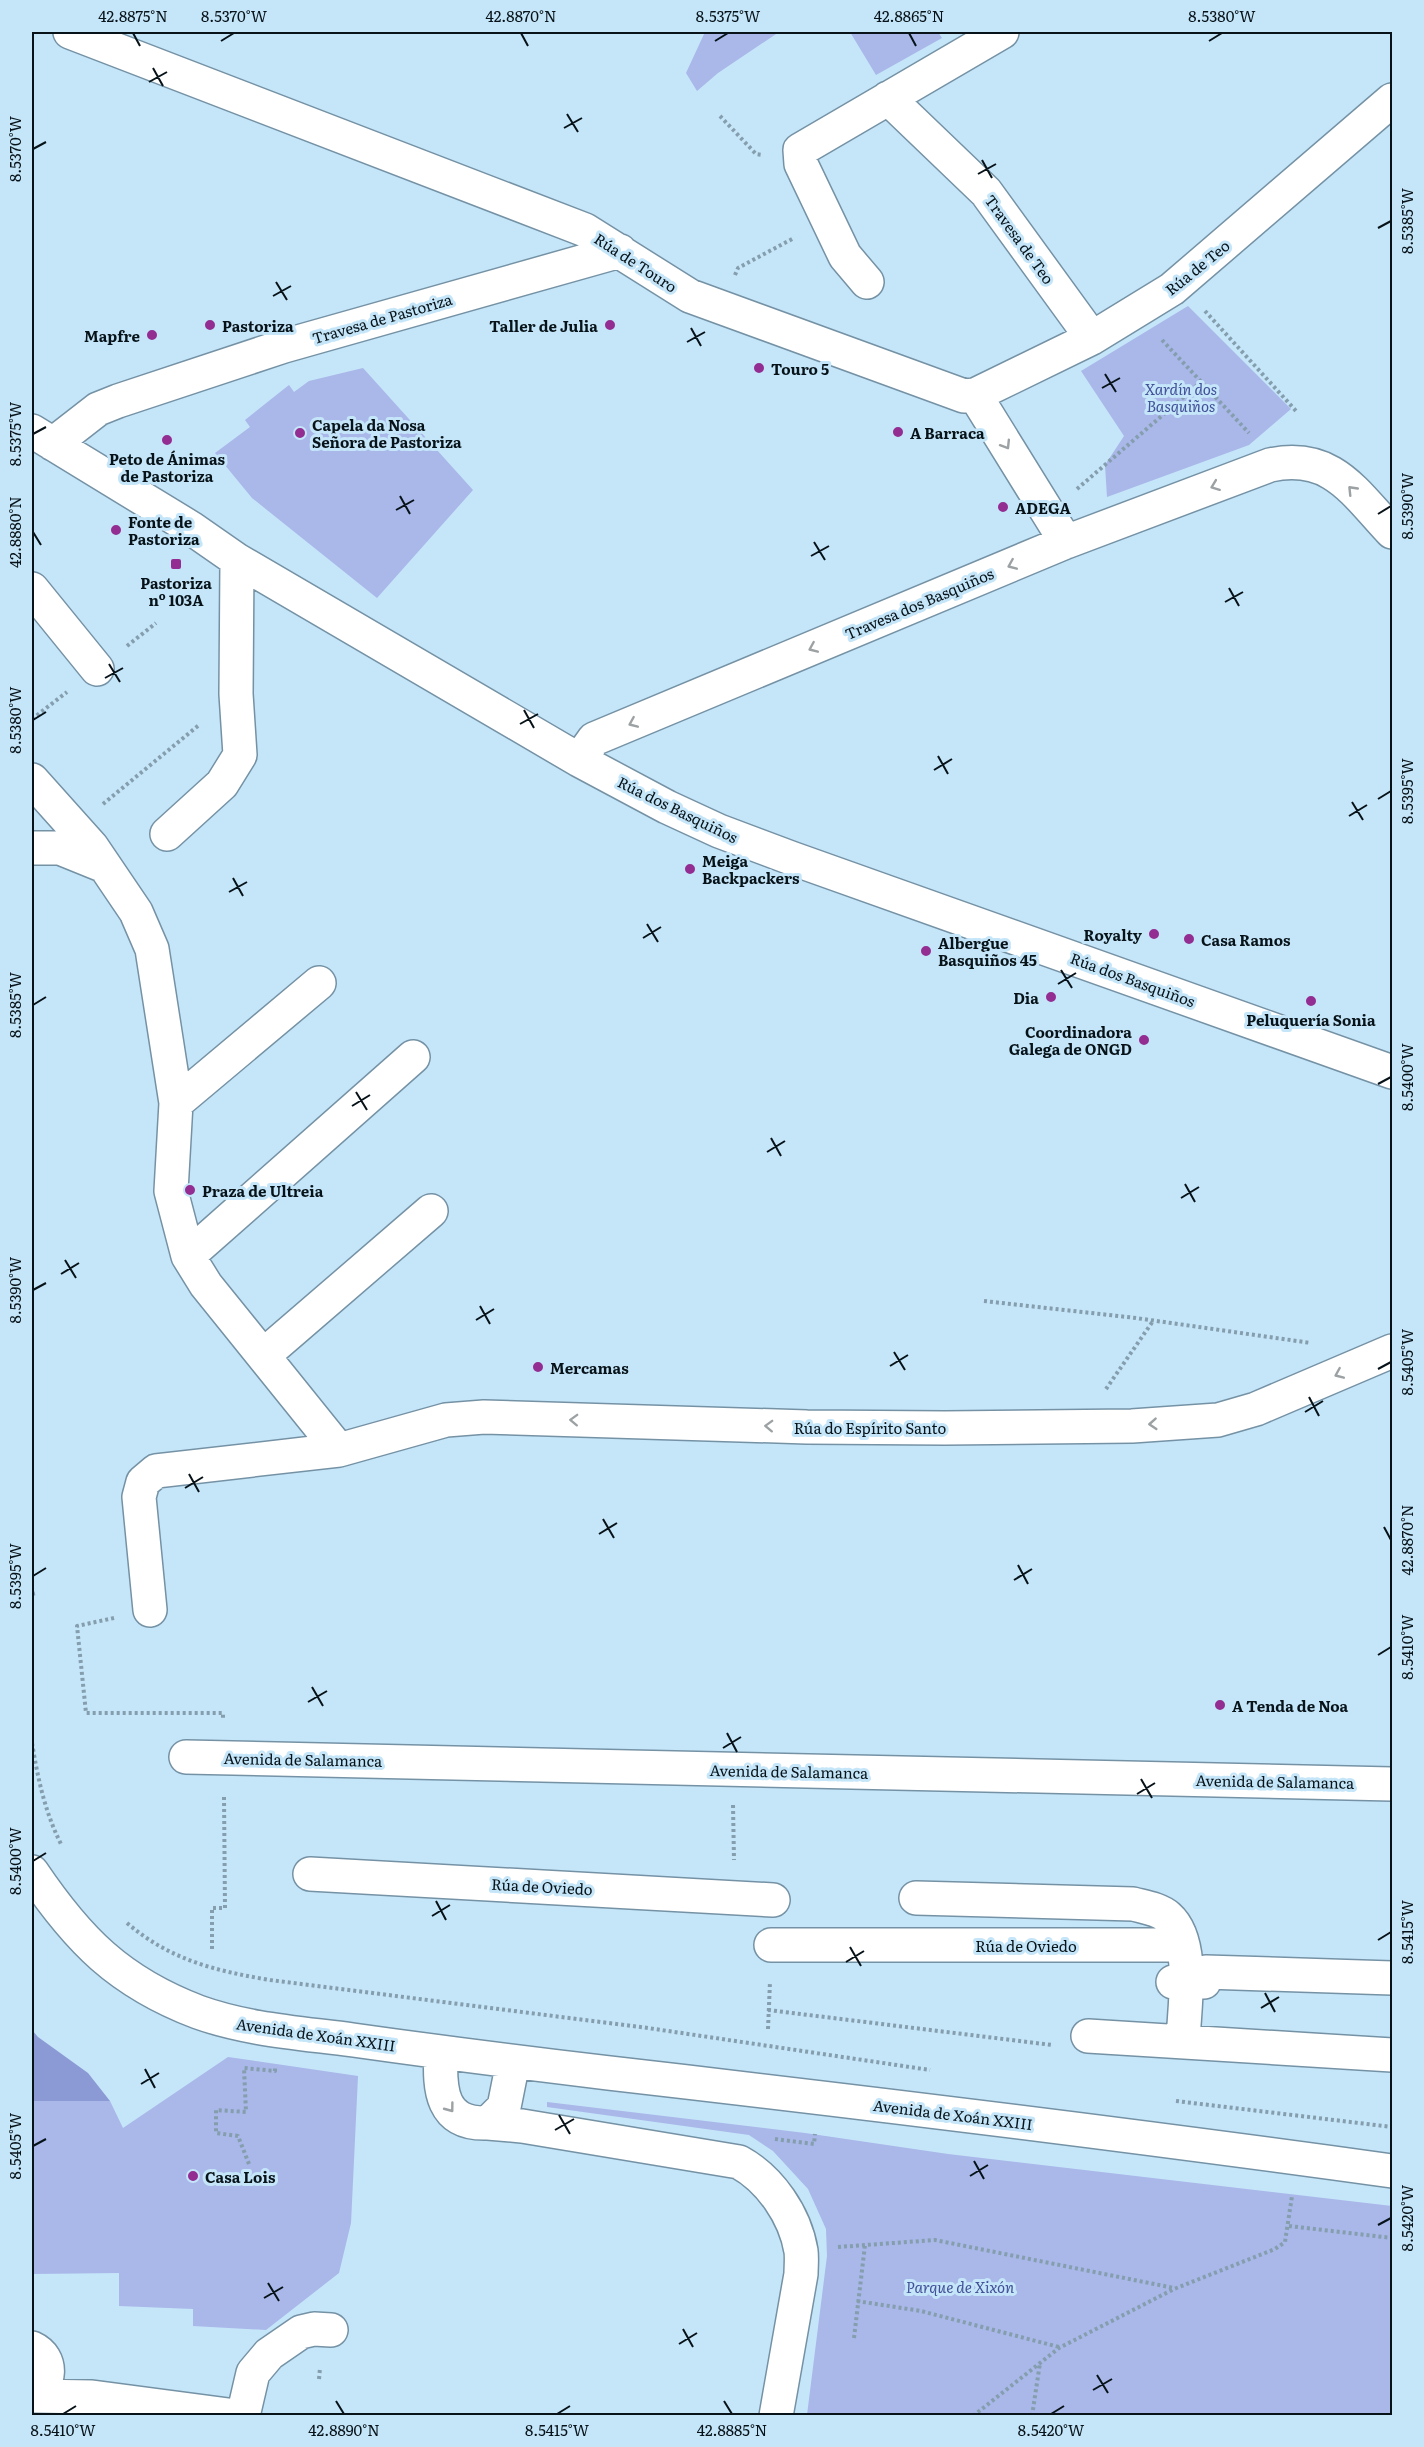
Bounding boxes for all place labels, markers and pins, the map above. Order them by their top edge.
place label: Pastoriza [222,314,294,337]
place label: Taller de Julia [489,314,598,337]
marker: Pastoriza [203,318,217,332]
marker: Taller de Julia [603,318,617,332]
place label: Mapfre [84,324,141,347]
marker: Mapfre [145,328,159,342]
place label: Touro 5 [771,357,829,380]
marker: Touro 5 [752,361,766,375]
place label: Capela da Nosa Señora de Pastoriza [312,413,462,453]
place label: A Barraca [910,421,985,444]
marker: A Barraca [891,425,905,439]
marker: Capela da Nosa Señora de Pastoriza [293,426,307,440]
marker: Peto de Ánimas de Pastoriza [160,433,174,447]
place label: Peto de Ánimas de Pastoriza [109,447,226,487]
place label: ADEGA [1015,496,1072,519]
marker: ADEGA [996,500,1010,514]
place label: Fonte de Pastoriza [128,510,200,550]
marker: Fonte de Pastoriza [109,523,123,537]
marker: Pastoriza nº 103A [169,557,183,571]
place label: Pastoriza nº 103A [140,571,212,611]
place label: Meiga Backpackers [702,849,800,889]
marker: Meiga Backpackers [683,862,697,876]
place label: Royalty [1084,923,1143,946]
marker: Royalty [1147,927,1161,941]
place label: Casa Ramos [1201,928,1291,951]
place label: Albergue Basquiños 45 [938,931,1037,971]
marker: Casa Ramos [1182,932,1196,946]
marker: Albergue Basquiños 45 [919,944,933,958]
place label: Dia [1013,986,1039,1009]
marker: Dia [1044,990,1058,1004]
marker: Peluquería Sonia [1304,994,1318,1008]
place label: Peluquería Sonia [1246,1008,1376,1031]
place label: Coordinadora Galega de ONGD [1009,1020,1132,1060]
marker: Coordinadora Galega de ONGD [1137,1033,1151,1047]
place label: Praza de Ultreia [202,1179,324,1202]
marker: Praza de Ultreia [183,1183,197,1197]
place label: Mercamas [550,1356,629,1379]
marker: Mercamas [531,1360,545,1374]
place label: A Tenda de Noa [1232,1694,1349,1717]
marker: A Tenda de Noa [1213,1698,1227,1712]
place label: Casa Lois [205,2165,276,2188]
marker: Casa Lois [186,2169,200,2183]

